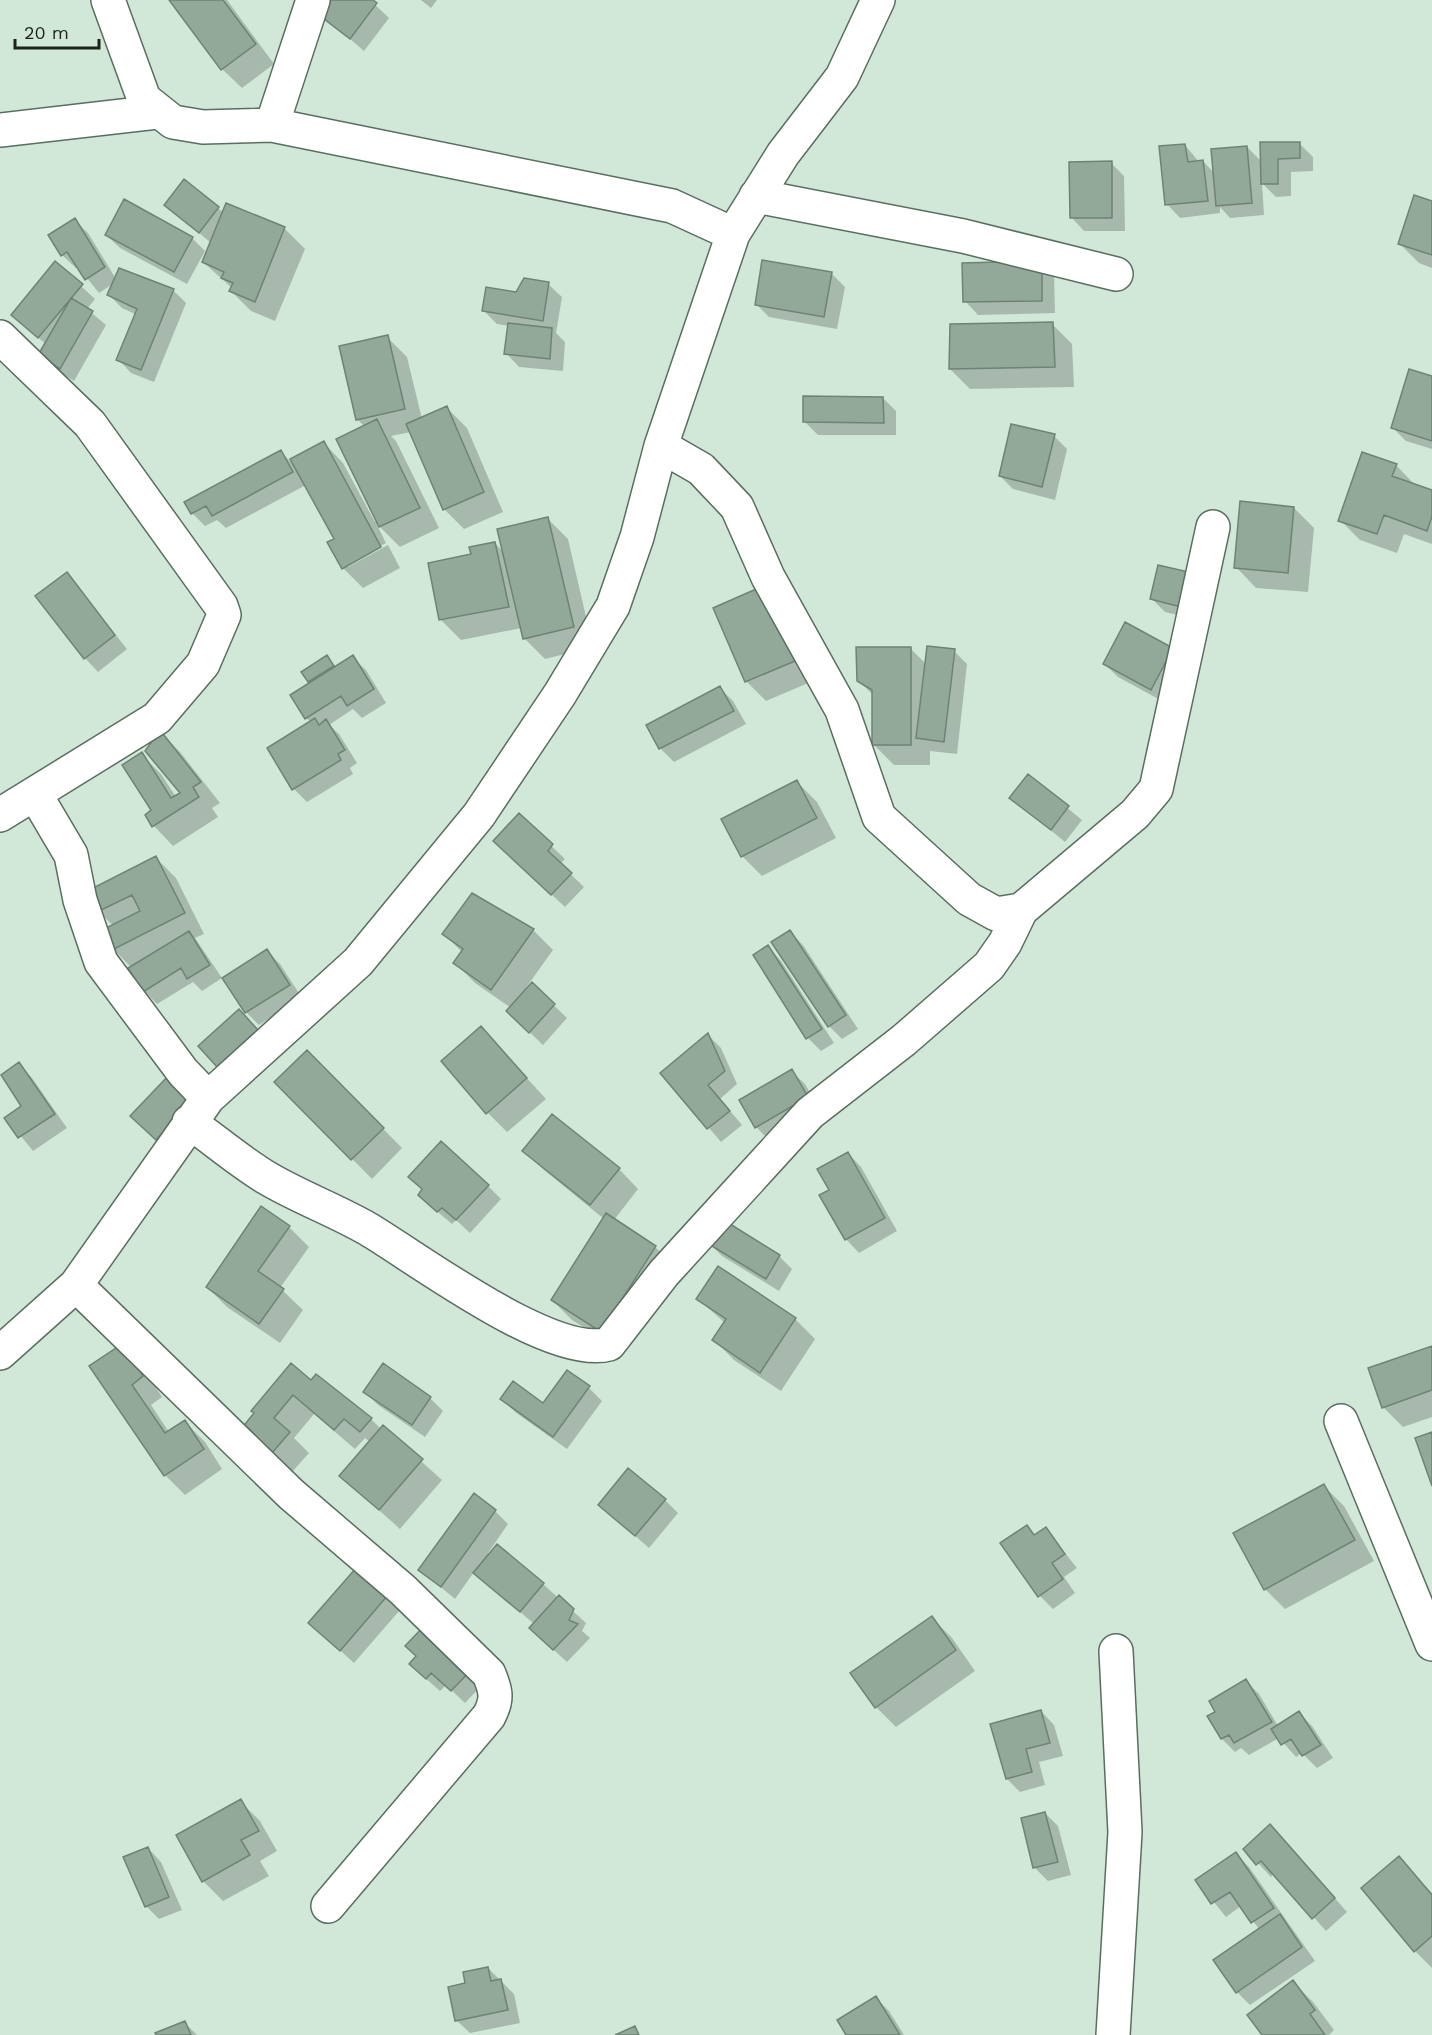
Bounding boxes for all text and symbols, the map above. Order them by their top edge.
scale bar [15,12,99,50]
text: 20 m [24,22,69,43]

